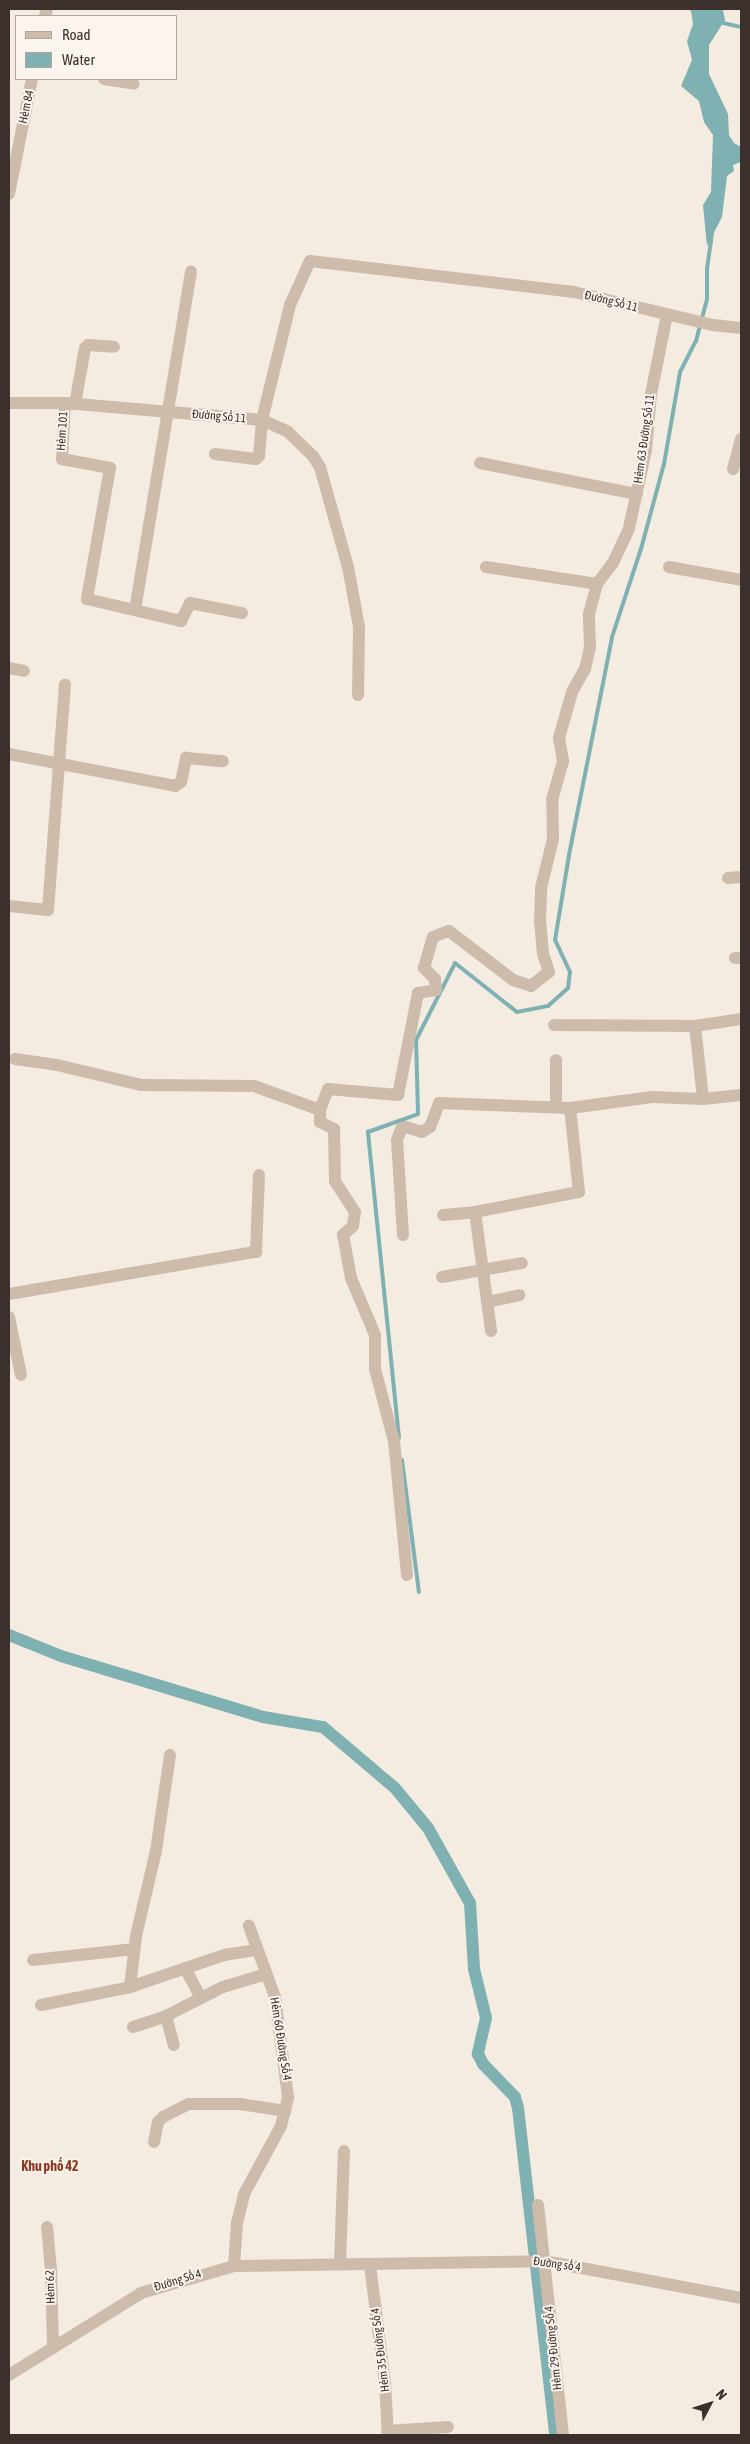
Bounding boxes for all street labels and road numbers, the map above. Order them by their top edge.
street label: Hẻm 84 [16,89,38,125]
street label: Đường Số 11 [583,288,639,316]
street label: Hẻm 63 Đường Số 11 [632,393,658,485]
street label: Đường Số 11 [191,407,247,427]
street label: Hẻm 101 [54,411,72,451]
street label: Hẻm 60 Đường Số 4 [266,1996,294,2082]
street label: Đường số 4 [532,2255,582,2275]
street label: Đường Số 4 [153,2267,203,2295]
street label: Hẻm 62 [43,2270,59,2304]
street label: Hẻm 29 Đường Số 4 [542,2305,566,2391]
street label: Hẻm 35 Đường Số 4 [369,2307,393,2393]

